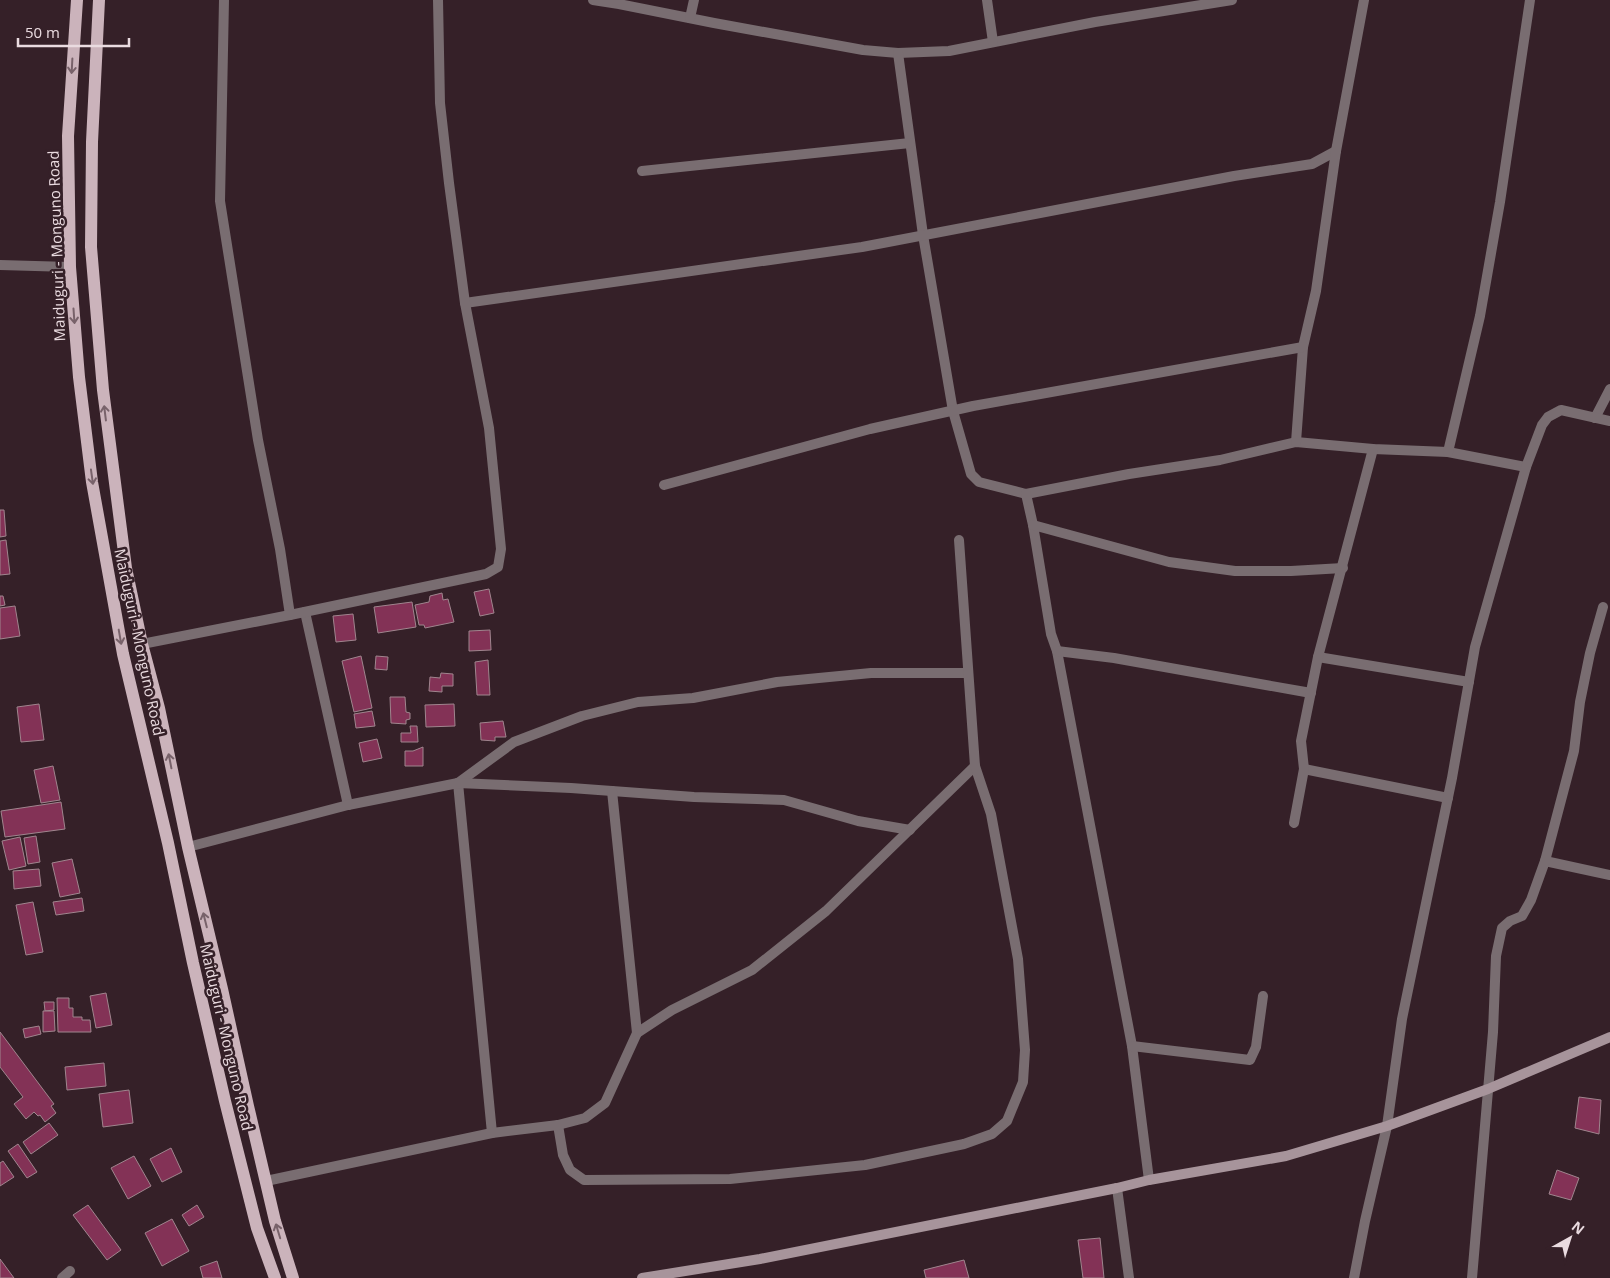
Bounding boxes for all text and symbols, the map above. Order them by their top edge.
scale bar [18,15,129,47]
text: 50 m [25,22,60,42]
one-way arrow [68,58,77,74]
street label: Maiduguri - Monguno Road [43,150,69,342]
one-way arrow [69,307,79,323]
one-way arrow [100,405,110,421]
one-way arrow [87,469,97,485]
street label: Maiduguri - Monguno Road [110,547,170,737]
one-way arrow [116,629,125,645]
one-way arrow [164,754,174,770]
one-way arrow [199,913,209,929]
street label: Maiduguri - Monguno Road [196,942,258,1132]
north arrow [1545,1213,1595,1263]
text: N [1568,1217,1589,1238]
one-way arrow [273,1224,282,1240]

